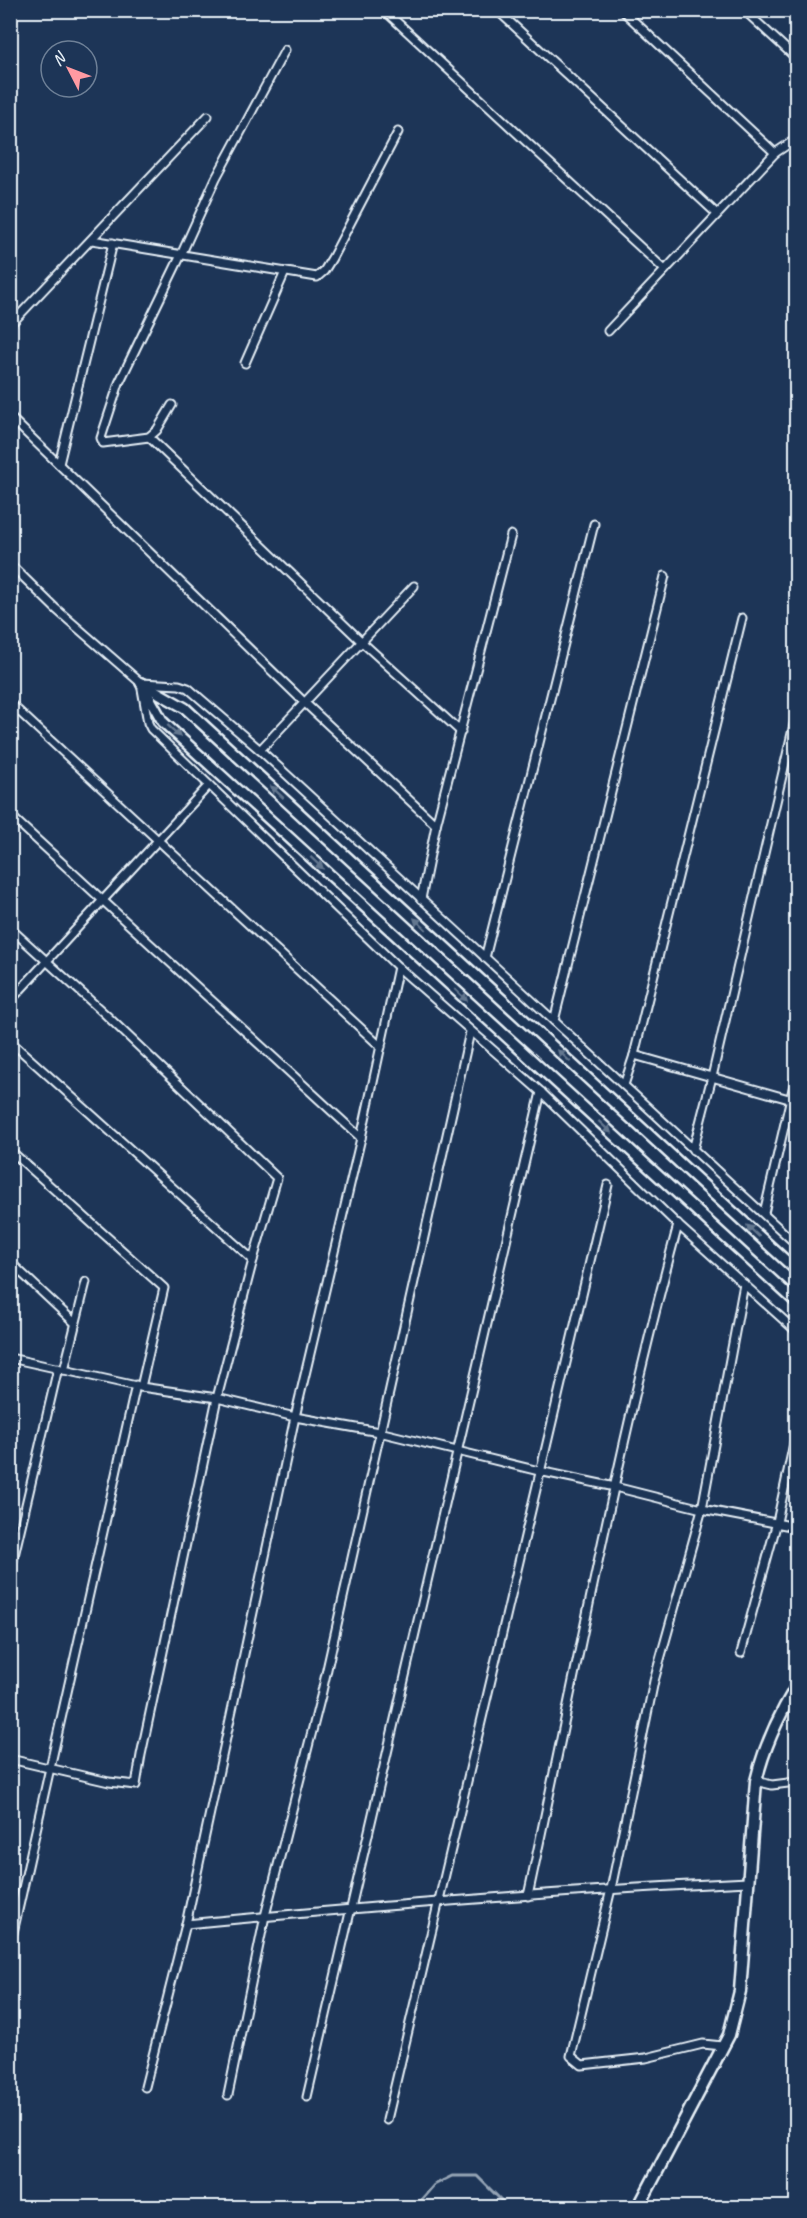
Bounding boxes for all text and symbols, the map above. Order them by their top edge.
north arrow [39,39,99,99]
text: N [48,47,71,70]
one-way arrow [166,724,181,738]
one-way arrow [269,785,284,799]
one-way arrow [310,856,325,870]
one-way arrow [413,918,428,931]
one-way arrow [453,988,468,1001]
one-way arrow [556,1049,571,1063]
one-way arrow [597,1120,612,1133]
one-way arrow [747,1224,761,1238]

